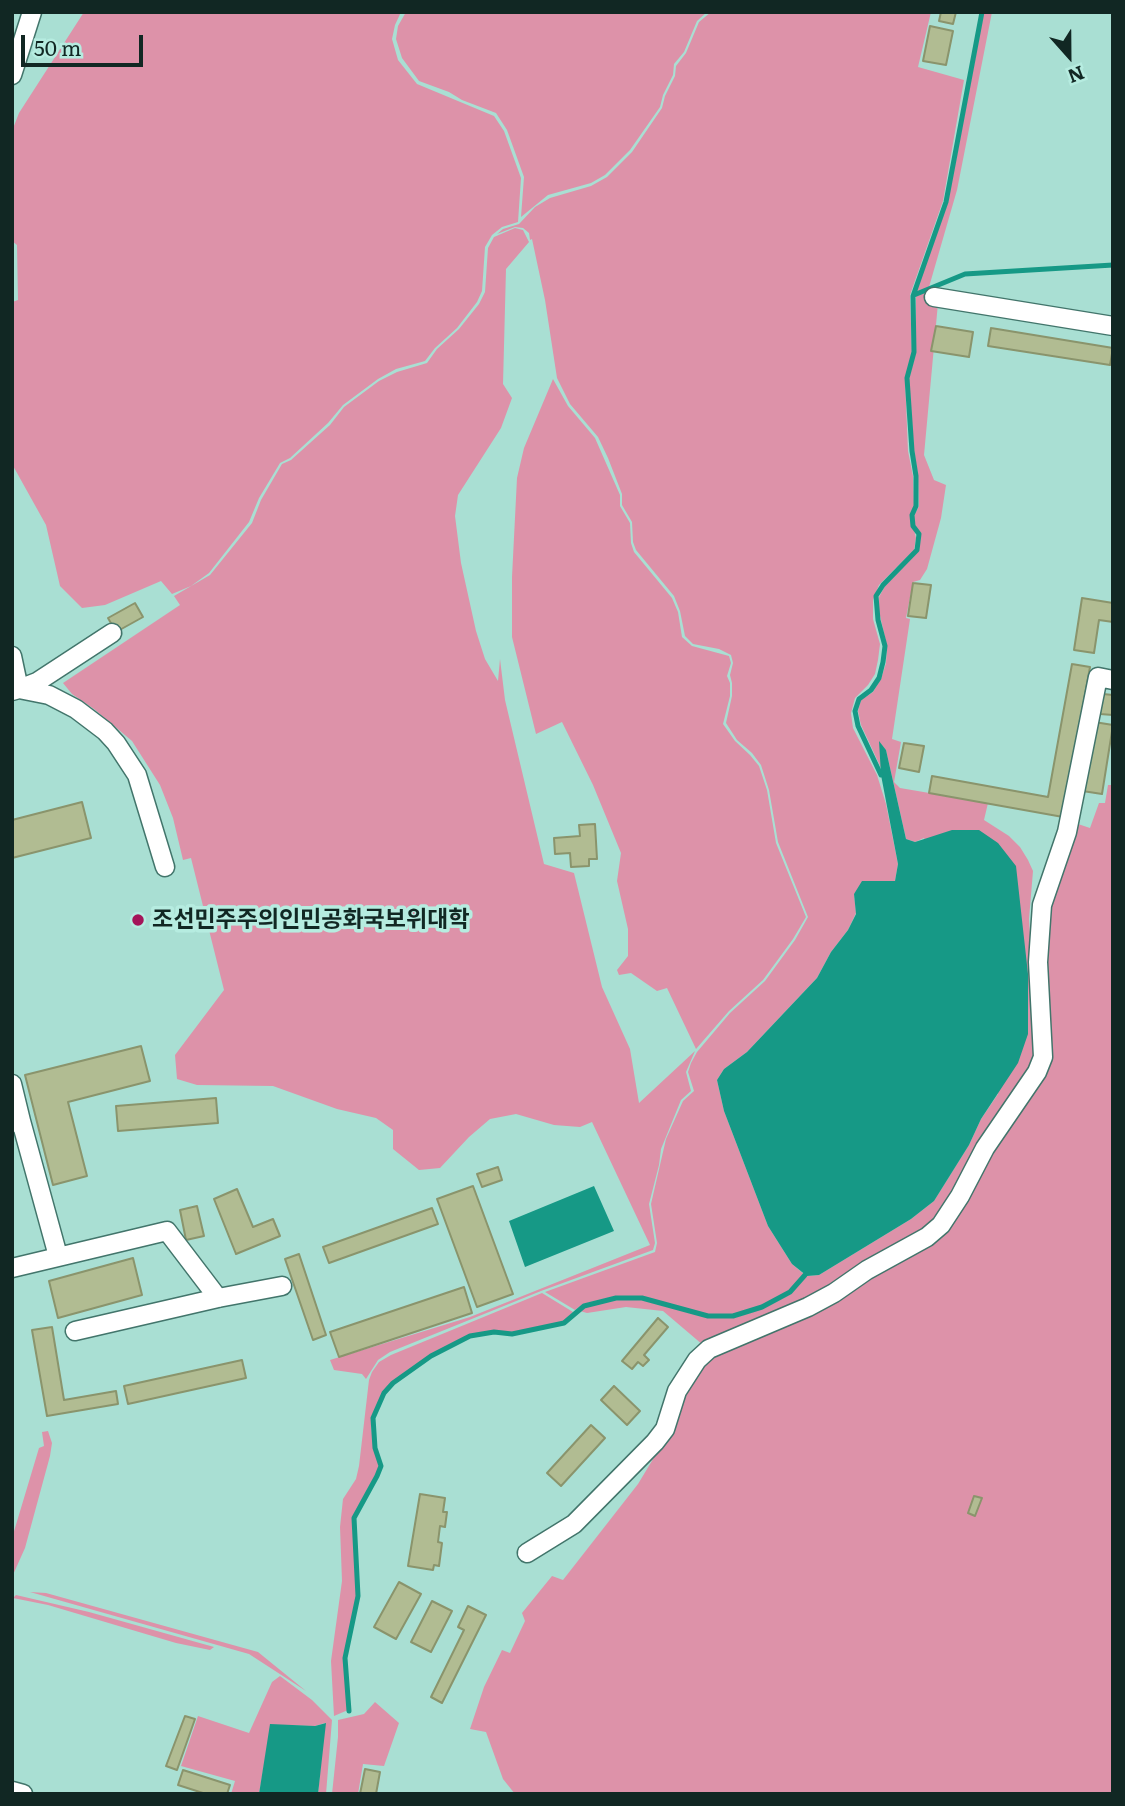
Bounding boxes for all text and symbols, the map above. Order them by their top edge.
scale bar [24,21,147,65]
north arrow [1034,21,1104,91]
text: 50 m [34,31,81,62]
text: N [1064,60,1089,92]
place label: 조선민주주의인민공화국보위대학 [152,906,469,934]
marker: 조선민주주의인민공화국보위대학 [130,912,146,928]

